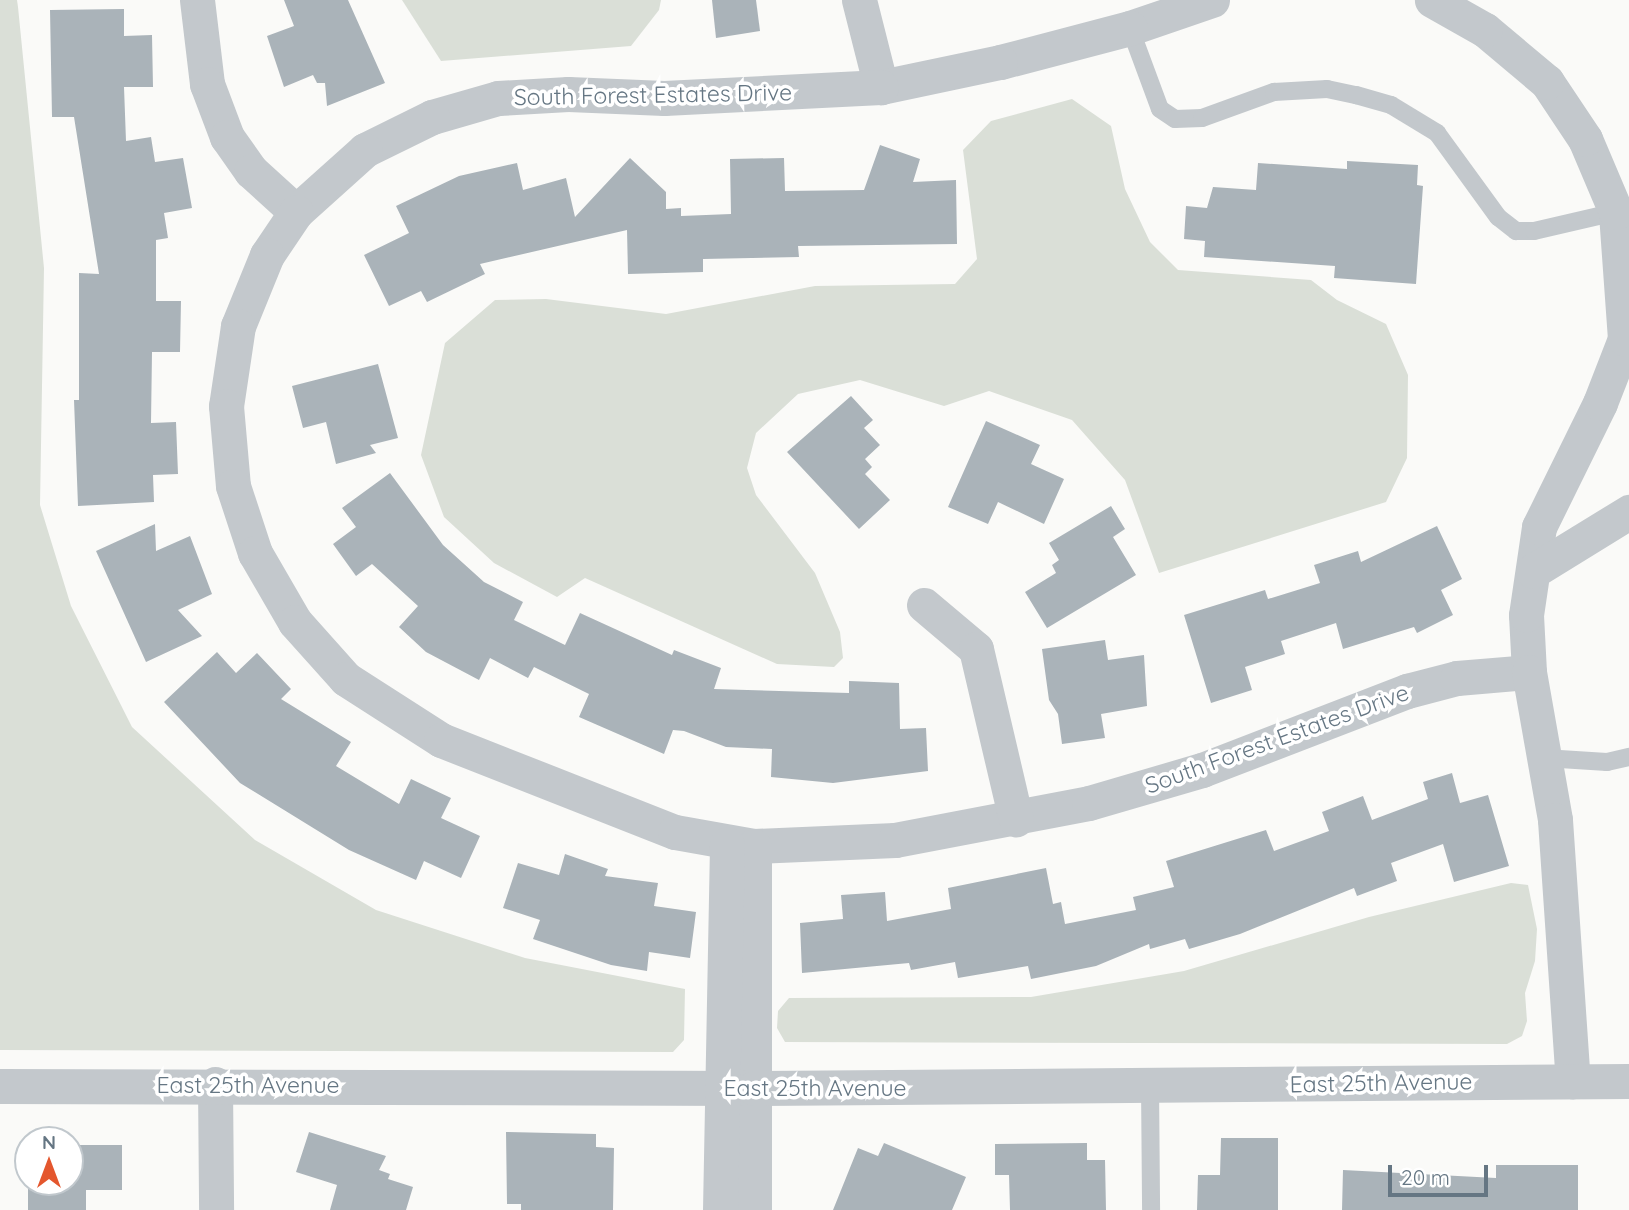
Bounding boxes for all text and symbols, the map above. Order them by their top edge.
street label: South Forest Estates Drive [514,79,792,111]
street label: South Forest Estates Drive [1141,678,1413,800]
street label: East 25th Avenue [1289,1068,1473,1098]
street label: East 25th Avenue [157,1071,339,1099]
street label: East 25th Avenue [724,1074,906,1102]
north arrow [14,1126,84,1196]
text: N [42,1130,56,1154]
scale bar [1391,1150,1491,1194]
text: 20 m [1401,1164,1450,1190]

